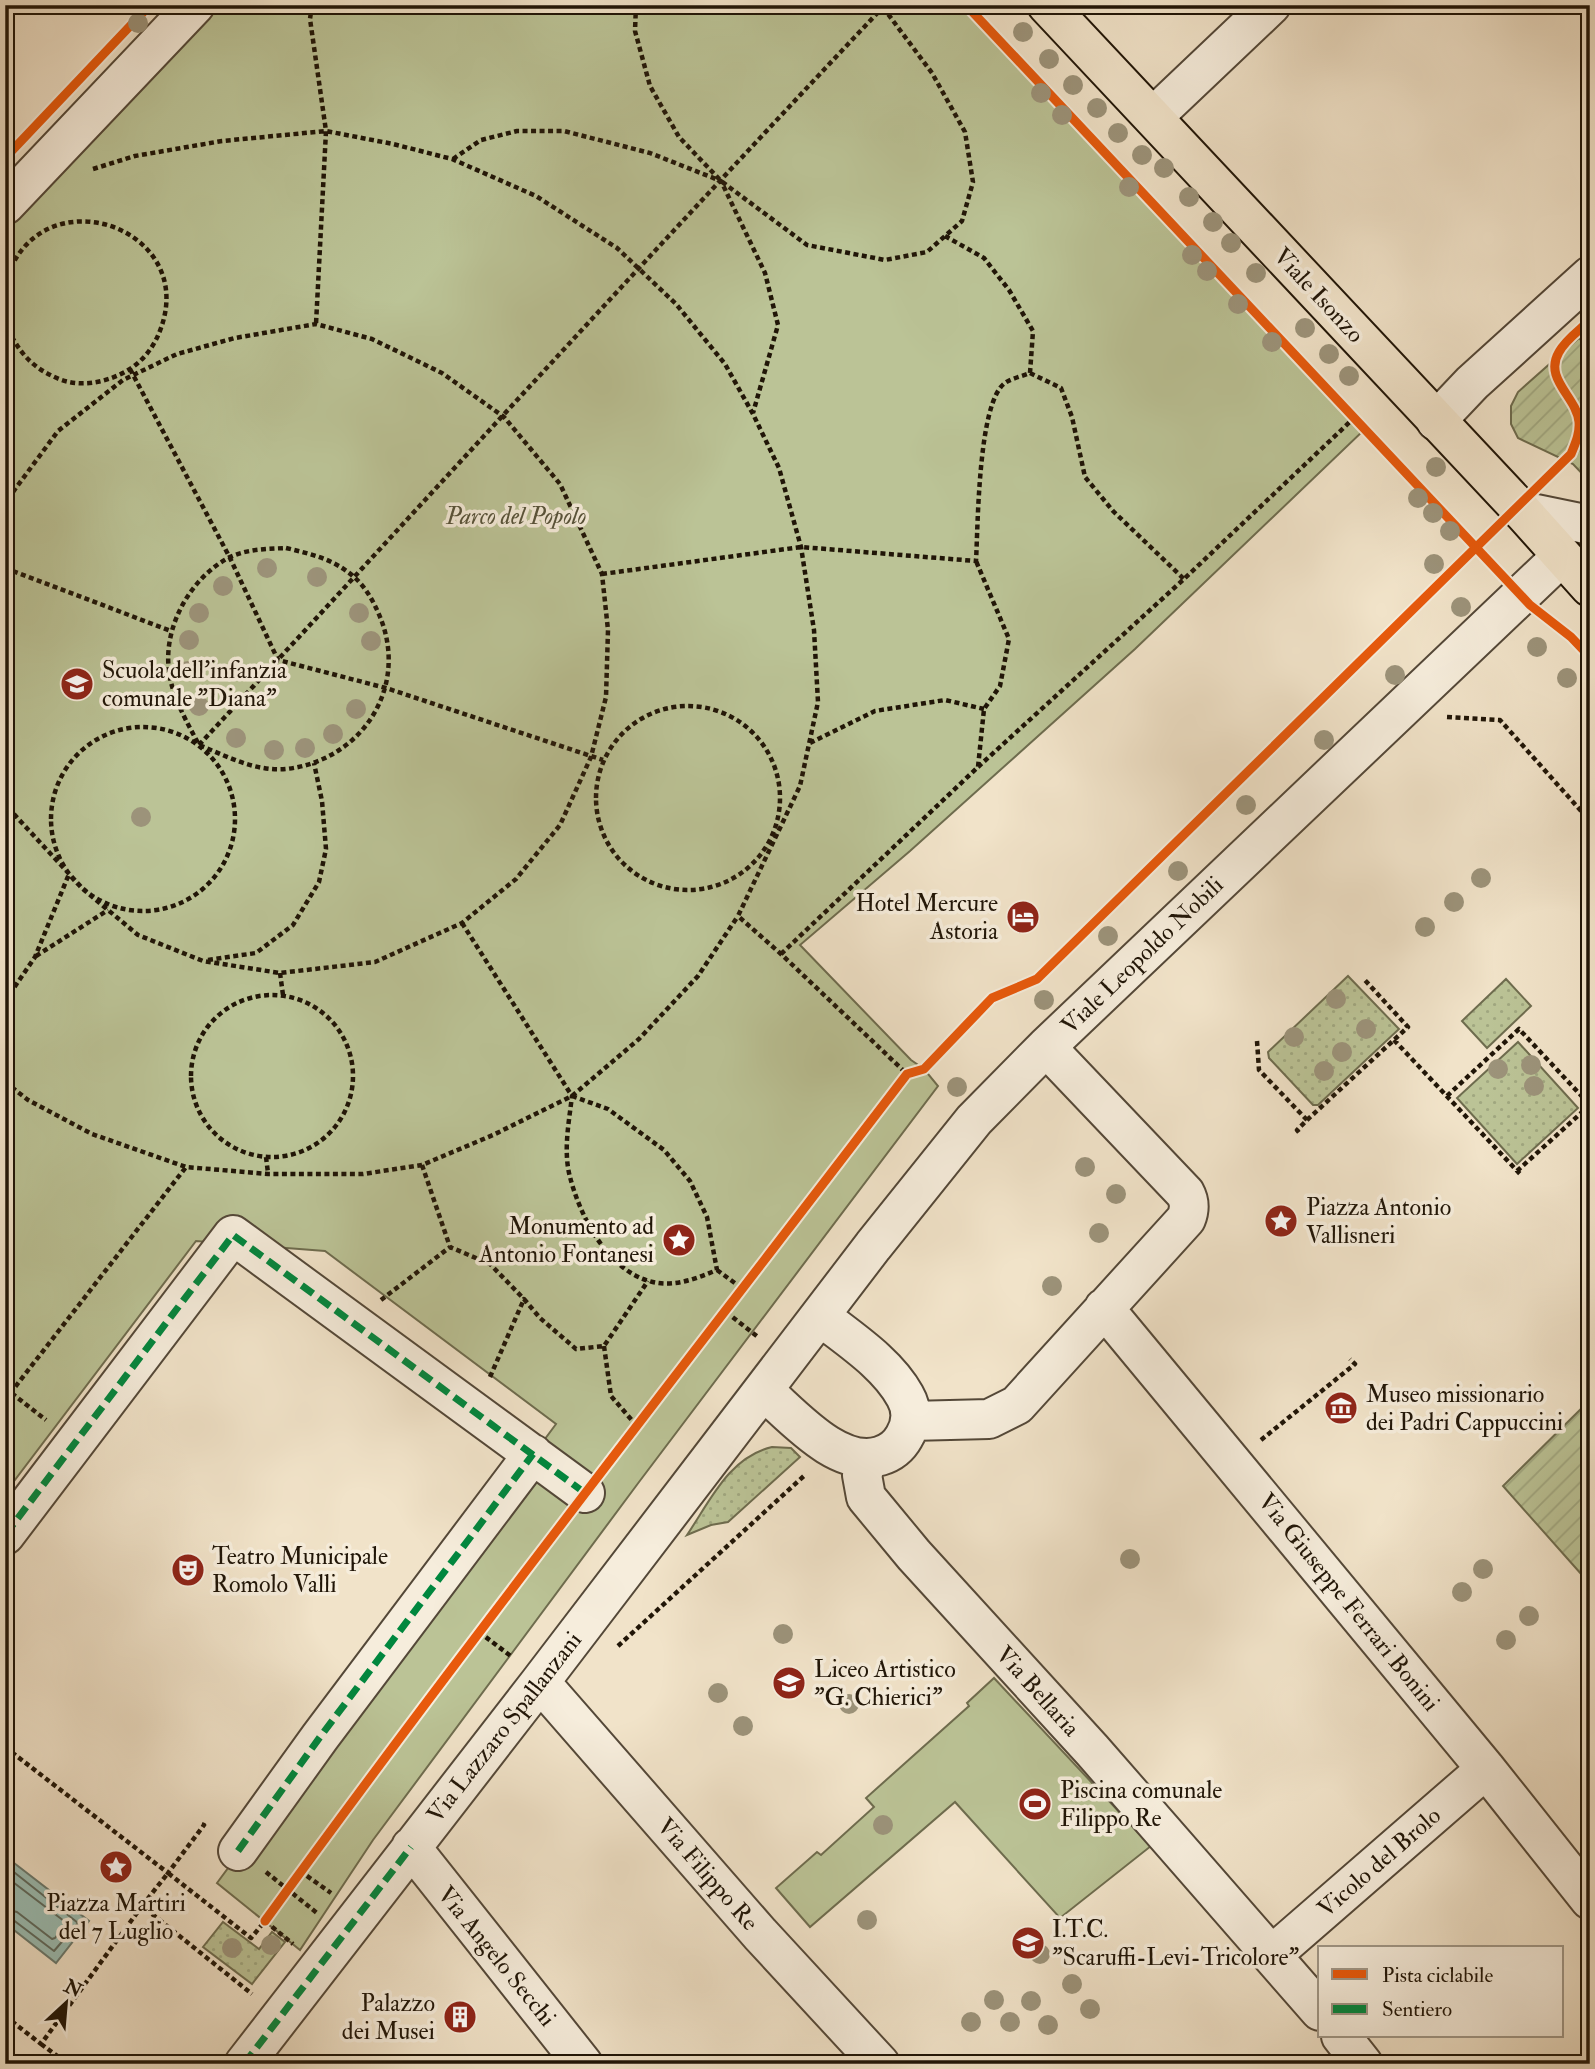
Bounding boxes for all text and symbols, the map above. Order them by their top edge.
street label: Viale Isonzo [1267,241,1371,350]
park label: Parco del Popolo [445,501,586,532]
place label: Scuola dell'infanzia comunale "Diana" [102,655,288,714]
school or university icon: Scuola dell'infanzia comunale "Diana" [58,665,96,703]
street label: Viale Leopoldo Nobili [1054,870,1230,1041]
place label: Hotel Mercure Astoria [855,888,999,947]
hotel icon: Hotel Mercure Astoria [1004,898,1042,936]
place label: Piazza Antonio Vallisneri [1306,1192,1451,1251]
place icon: Piazza Antonio Vallisneri [1262,1202,1300,1240]
place label: Monumento ad Antonio Fontanesi [478,1211,654,1270]
place icon: Monumento ad Antonio Fontanesi [660,1221,698,1259]
place label: Museo missionario dei Padri Cappuccini [1366,1379,1563,1438]
museum icon: Museo missionario dei Padri Cappuccini [1322,1389,1360,1427]
street label: Via Giuseppe Ferrari Bonini [1251,1487,1446,1718]
place label: Teatro Municipale Romolo Valli [212,1541,388,1600]
theatre icon: Teatro Municipale Romolo Valli [169,1551,207,1589]
street label: Via Lazzaro Spallanzani [420,1626,589,1829]
street label: Via Bellaria [989,1640,1087,1744]
place label: Liceo Artistico "G. Chierici" [814,1654,956,1713]
school or university icon: Liceo Artistico "G. Chierici" [770,1664,808,1702]
place label: Piscina comunale Filippo Re [1060,1775,1222,1834]
sports icon: Piscina comunale Filippo Re [1016,1785,1054,1823]
street label: Vicolo del Brolo [1311,1800,1447,1924]
street label: Via Filippo Re [650,1811,765,1937]
place icon: Piazza Martiri del 7 Luglio [97,1848,135,1886]
street label: Via Angelo Secchi [430,1880,563,2033]
place label: Piazza Martiri del 7 Luglio [46,1888,186,1947]
place label: I.T.C. "Scaruffi-Levi-Tricolore" [1052,1914,1300,1973]
school or university icon: I.T.C. "Scaruffi-Levi-Tricolore" [1009,1924,1047,1962]
legend [1318,1946,1564,2038]
text: Pista ciclabile [1382,1962,1493,1989]
north arrow [32,1968,102,2038]
text: N [59,1974,87,2004]
place label: Palazzo dei Musei [342,1988,435,2047]
text: Sentiero [1382,1996,1452,2023]
building icon: Palazzo dei Musei [441,1998,479,2036]

